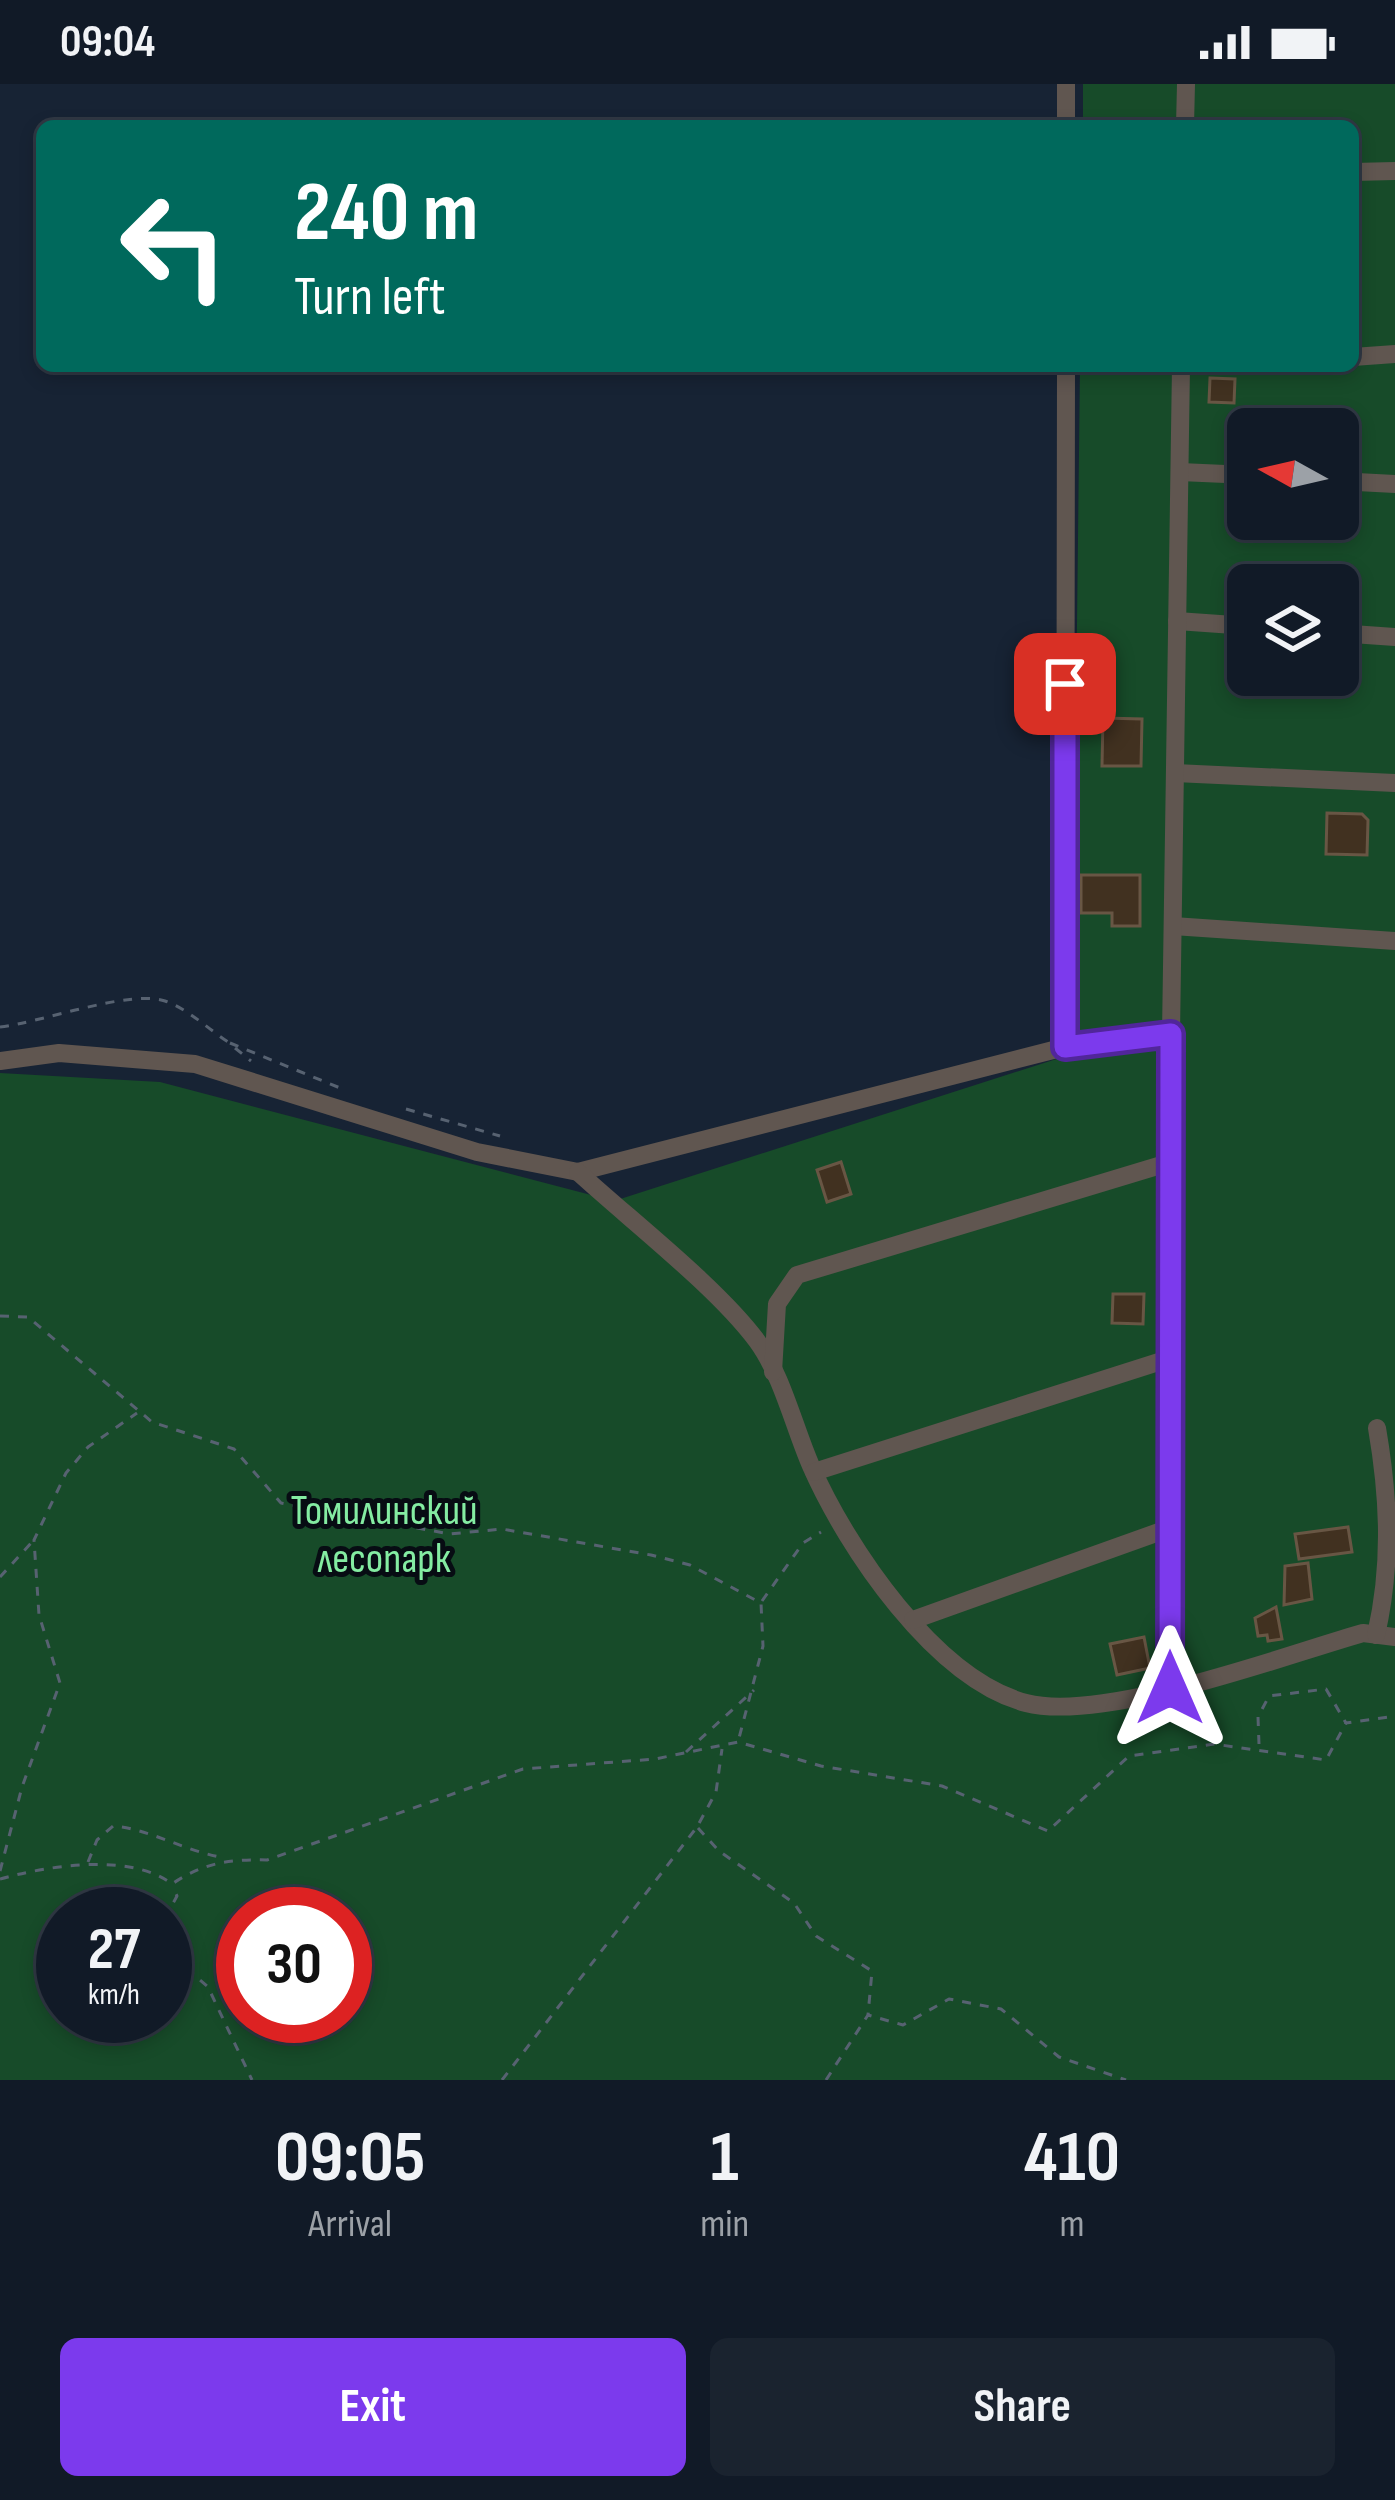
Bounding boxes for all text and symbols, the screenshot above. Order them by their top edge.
text: 09:04 [60,15,155,70]
text: 240 m [294,163,478,264]
icon: left [96,168,252,324]
text: Turn left [294,265,446,330]
north arrow [1227,408,1359,540]
map controls [1227,408,1359,696]
button: layers [1227,564,1359,696]
pin [1014,633,1116,735]
icon: arrive [1032,651,1098,717]
park label: Томилинский лесопарк [290,1486,478,1585]
position arrow [1107,1625,1233,1751]
speed limit sign: 30 [216,1887,372,2043]
text: 27 [88,1914,140,1986]
text: km/h [88,1977,140,2013]
text: 09:05 [275,2115,425,2202]
text: 1 [711,2115,739,2202]
text: 410 [1024,2115,1120,2202]
text: Arrival [308,2201,392,2248]
text: min [700,2201,749,2248]
text: m [1060,2201,1085,2248]
button: Exit [60,2338,686,2476]
button: Share [710,2338,1335,2476]

